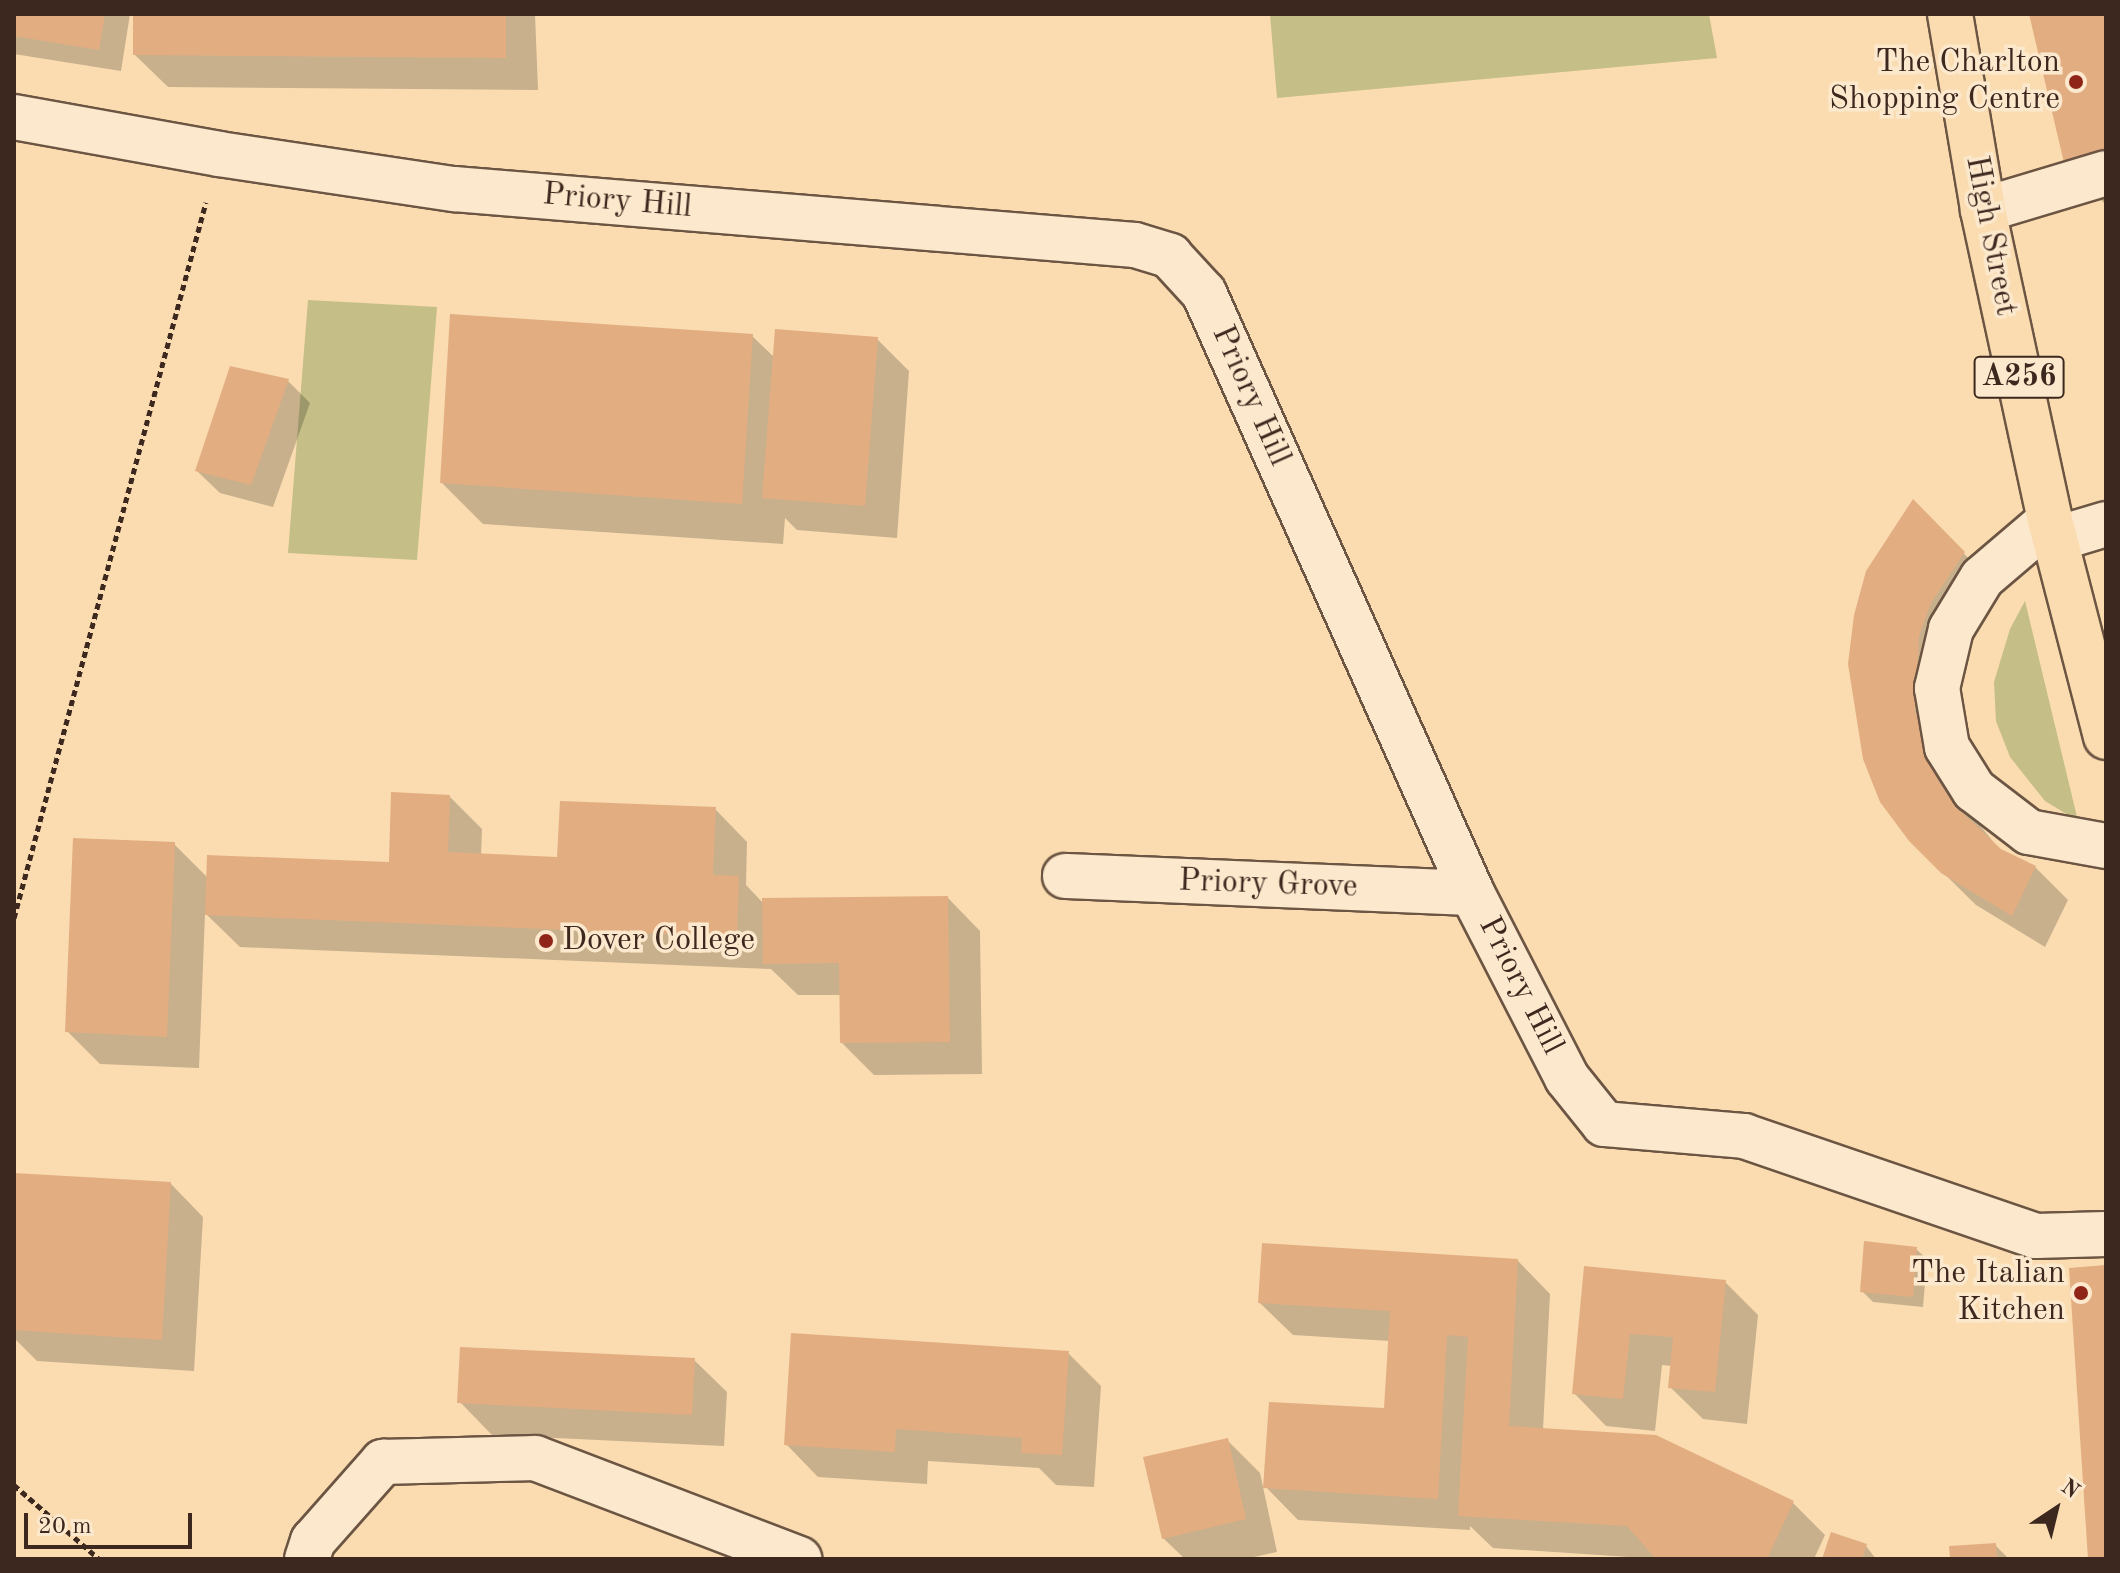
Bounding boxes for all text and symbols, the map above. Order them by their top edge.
place label: The Charlton Shopping Centre [1829,45,2060,120]
marker: The Charlton Shopping Centre [2067,73,2085,91]
street label: High Street [1956,153,2024,319]
street label: Priory Hill [541,176,693,228]
street label: Priory Hill [1202,320,1298,472]
road number: A256 [1973,351,2065,403]
street label: Priory Grove [1178,863,1358,907]
street label: Priory Hill [1469,911,1571,1061]
place label: Dover College [562,922,755,960]
marker: Dover College [537,932,555,950]
place label: The Italian Kitchen [1911,1256,2065,1331]
marker: The Italian Kitchen [2072,1284,2090,1302]
north arrow [2016,1469,2096,1549]
text: N [2057,1476,2083,1503]
scale bar [28,1497,196,1547]
text: 20 m [38,1515,92,1539]

